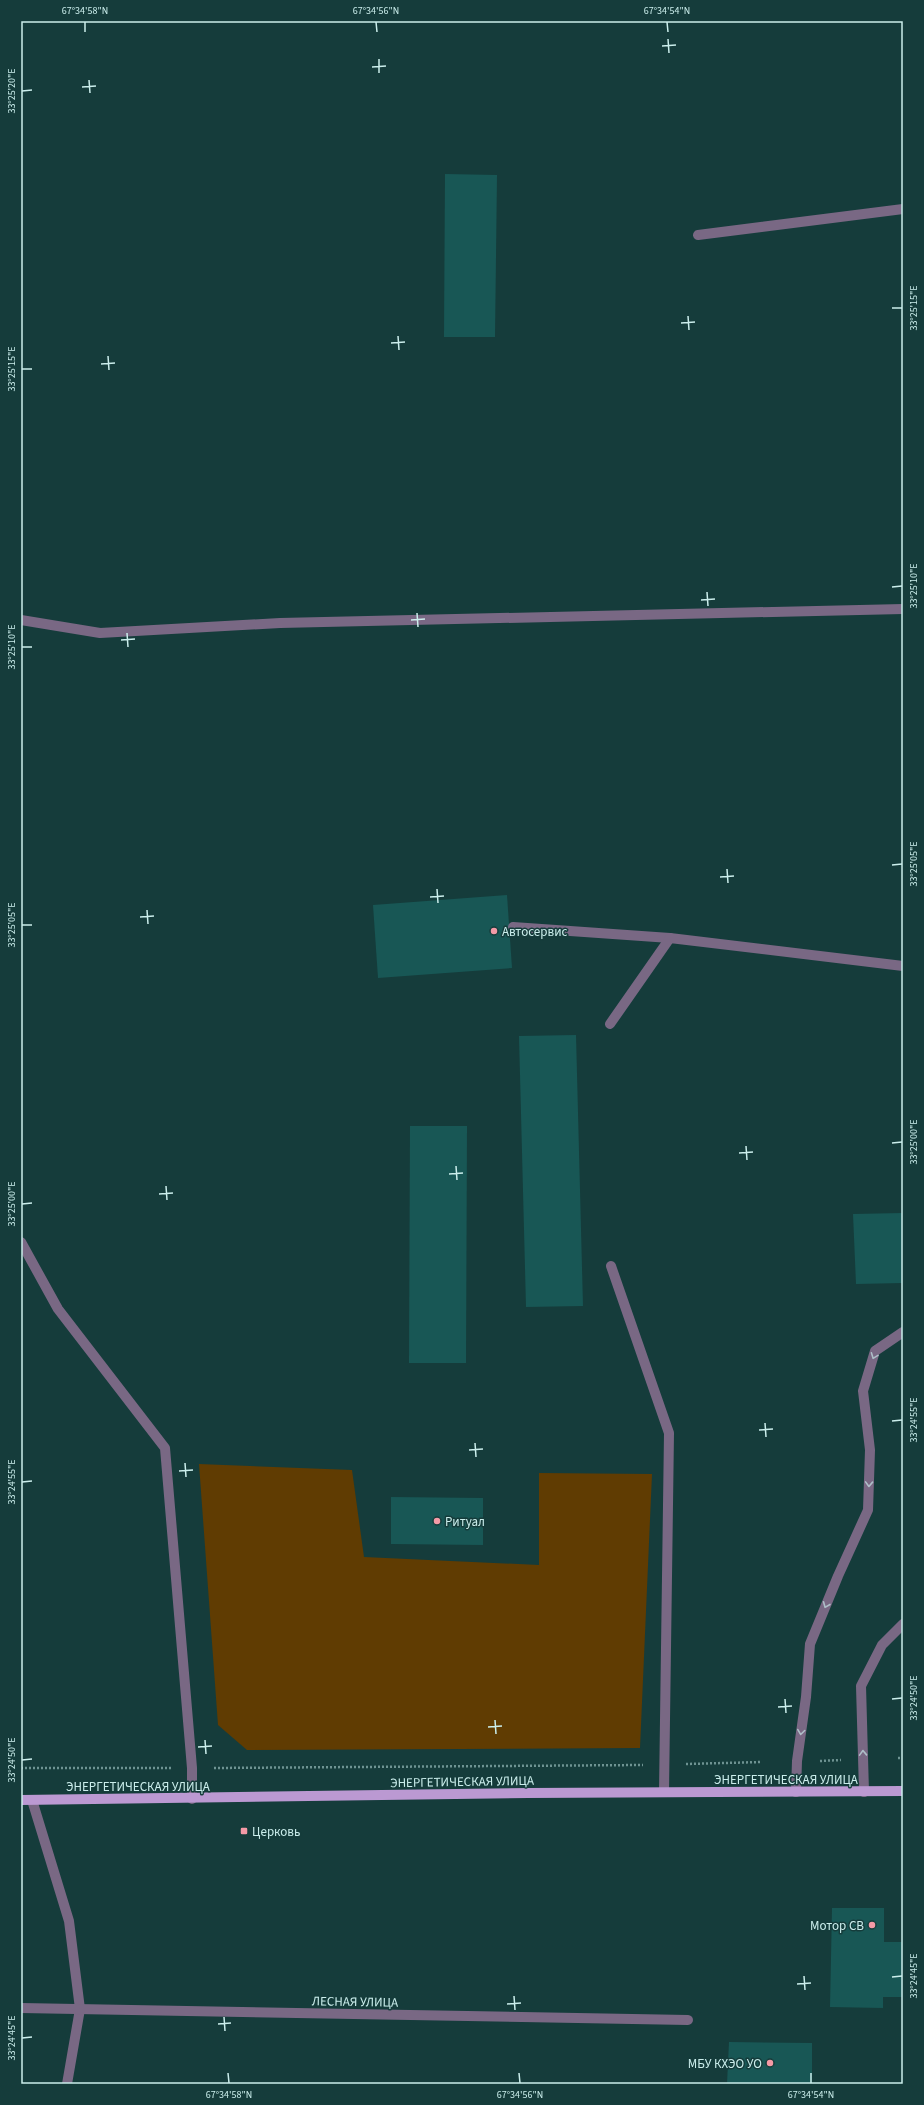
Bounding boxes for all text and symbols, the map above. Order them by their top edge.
text: 67°34'58"N [62,4,108,18]
text: 67°34'56"N [353,4,399,18]
text: 67°34'54"N [644,4,690,18]
text: 33°25'20"E [5,68,19,114]
text: 33°25'15"E [907,285,921,331]
text: 33°25'15"E [5,346,19,392]
text: 33°25'10"E [907,563,921,609]
text: 33°25'10"E [5,624,19,670]
text: 33°25'05"E [907,841,921,887]
text: 33°25'05"E [5,902,19,948]
place label: Автосервис [502,923,567,941]
marker: Автосервис [489,926,499,936]
text: 33°25'00"E [907,1119,921,1165]
text: 33°25'00"E [5,1181,19,1227]
one-way arrow [870,1353,878,1360]
text: 33°24'55"E [907,1397,921,1443]
text: 33°24'55"E [5,1459,19,1505]
one-way arrow [864,1481,873,1487]
place label: Ритуал [445,1513,485,1531]
marker: Ритуал [432,1516,442,1526]
one-way arrow [822,1602,830,1609]
text: 33°24'50"E [907,1675,921,1721]
one-way arrow [797,1728,806,1735]
text: 33°24'50"E [5,1737,19,1783]
one-way arrow [859,1750,868,1756]
street label: ЭНЕРГЕТИЧЕСКАЯ УЛИЦА [714,1771,859,1789]
street label: ЭНЕРГЕТИЧЕСКАЯ УЛИЦА [390,1772,535,1792]
street label: ЭНЕРГЕТИЧЕСКАЯ УЛИЦА [66,1778,211,1796]
place label: Церковь [252,1823,300,1841]
marker: Церковь [239,1826,249,1836]
place label: Мотор СВ [810,1917,864,1935]
marker: Мотор СВ [867,1920,877,1930]
text: 33°24'45"E [907,1953,921,1999]
street label: ЛЕСНАЯ УЛИЦА [312,1992,399,2012]
text: 33°24'45"E [5,2015,19,2061]
place label: МБУ КХЭО УО [688,2055,762,2073]
marker: МБУ КХЭО УО [765,2058,775,2068]
text: 67°34'58"N [206,2088,252,2102]
text: 67°34'56"N [497,2088,543,2102]
text: 67°34'54"N [788,2088,834,2102]

